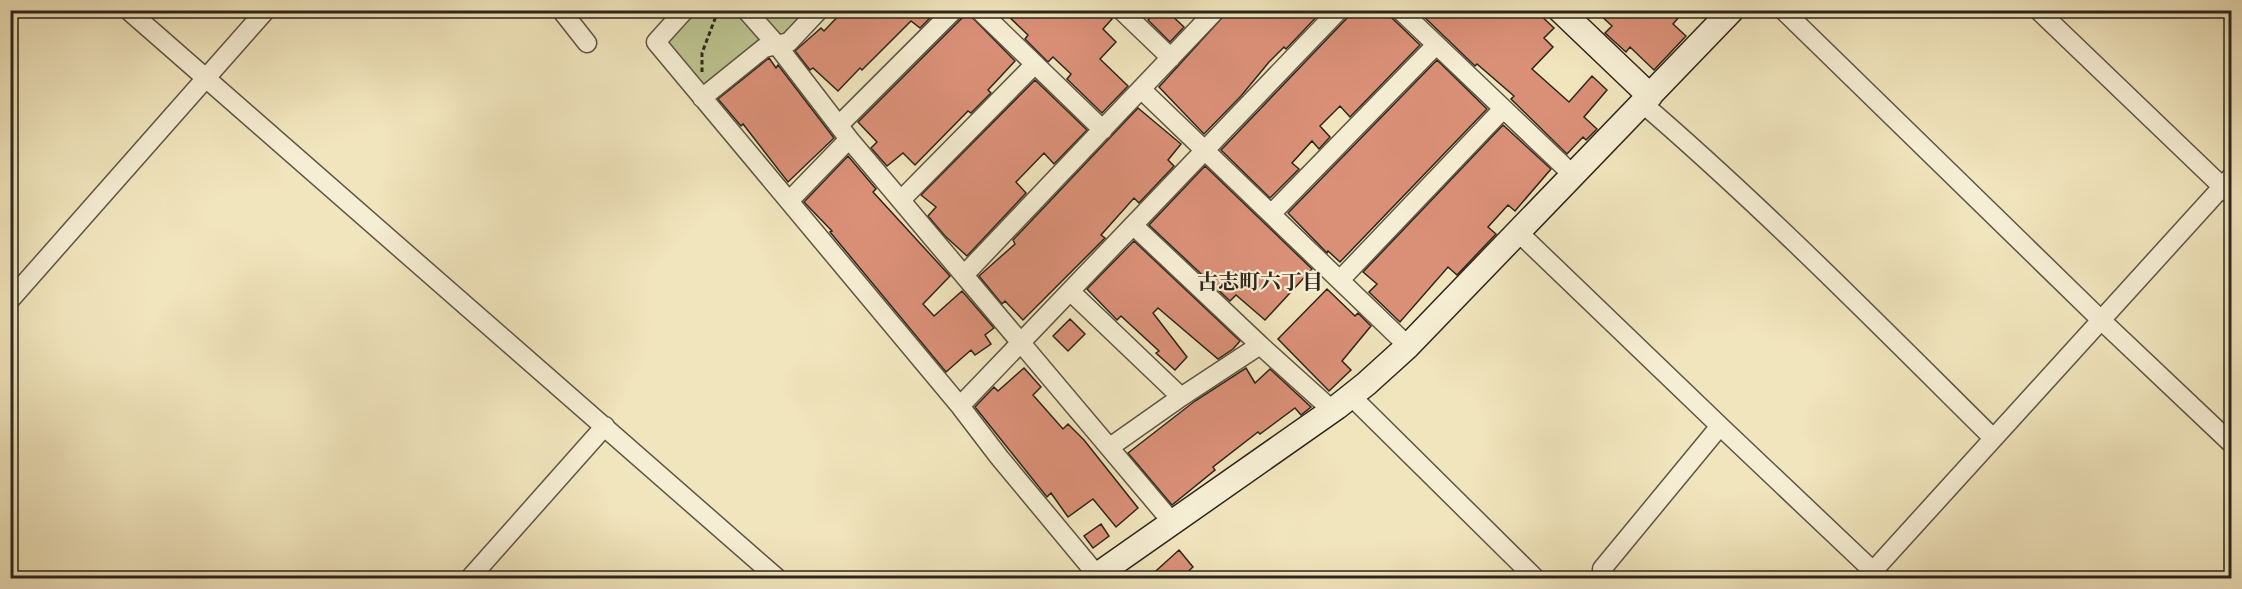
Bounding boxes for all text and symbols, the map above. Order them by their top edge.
district label: 古志町六丁目 [1197,268,1323,297]

